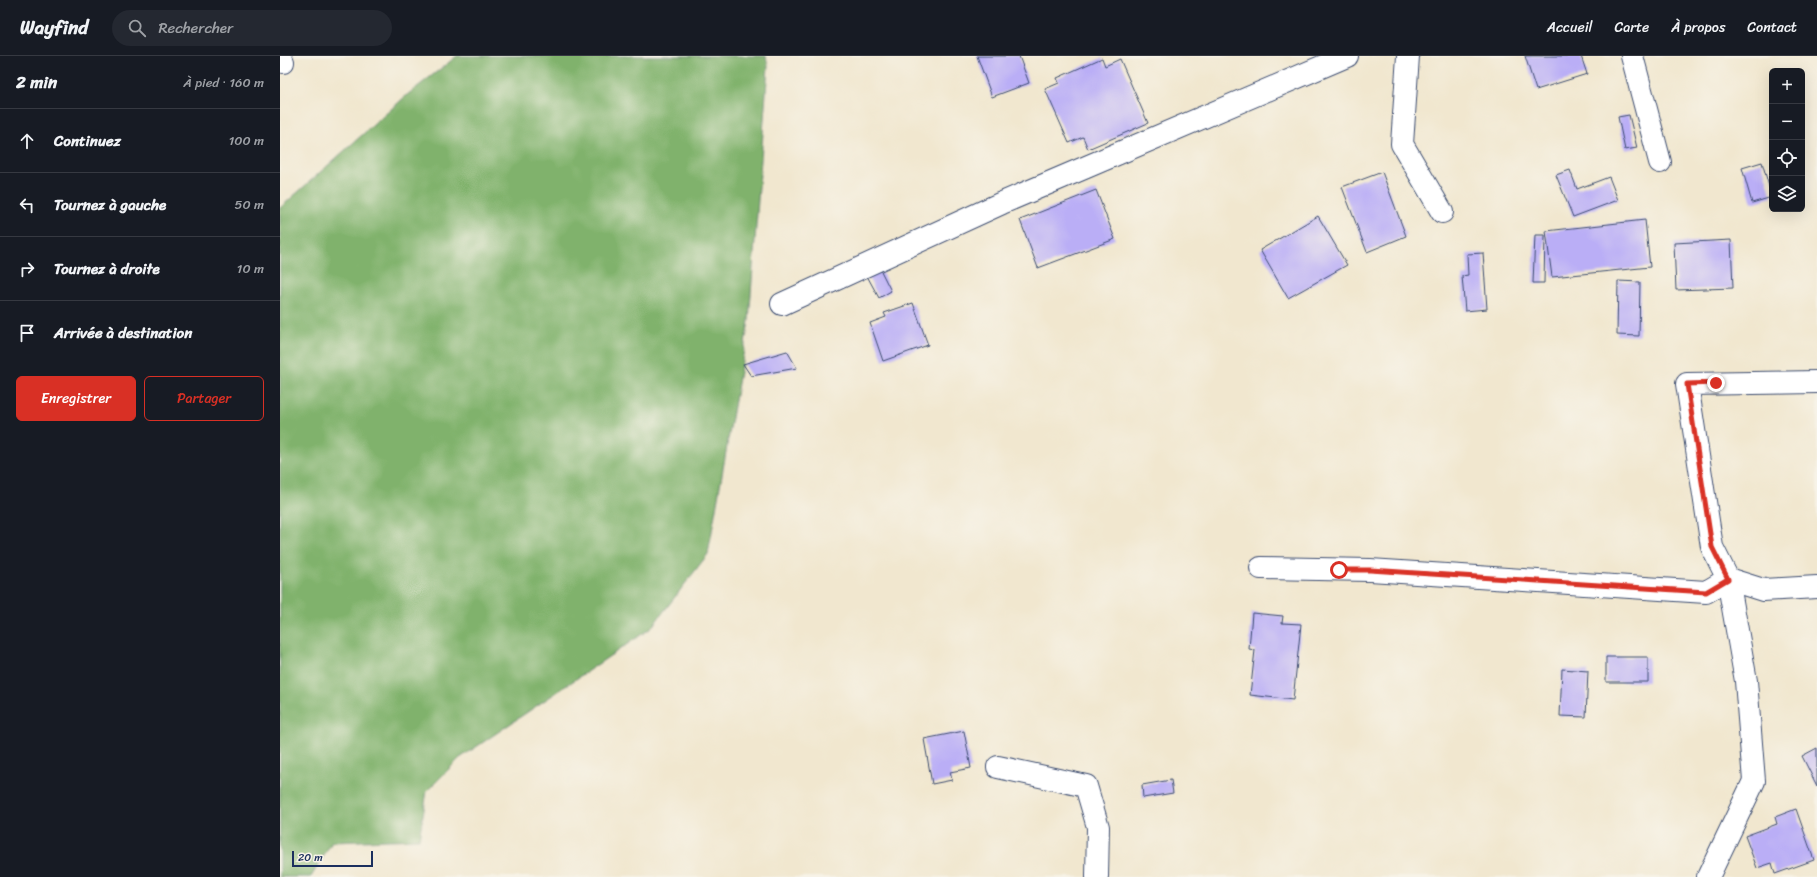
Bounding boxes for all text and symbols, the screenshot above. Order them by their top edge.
search box [112,10,392,46]
text: Wayfind [20,11,88,44]
text: Rechercher [158,15,233,41]
text: Accueil [1547,15,1593,40]
text: Carte [1615,15,1649,40]
text: À propos [1671,15,1725,40]
text: Contact [1747,15,1797,40]
icon: search [126,17,148,39]
text: 2 min [16,67,57,97]
map controls [1769,68,1805,212]
button: + [1769,68,1805,104]
text: À pied · 160 m [183,71,264,94]
button: − [1769,104,1805,140]
text: Continuez [54,128,121,154]
text: 100 m [229,129,264,152]
icon: ahead [16,130,38,152]
button: locate [1769,140,1805,176]
button: layers [1769,176,1805,212]
text: Tournez à gauche [54,192,166,218]
text: 50 m [234,193,264,216]
icon: left [16,194,38,216]
text: Tournez à droite [54,256,160,282]
text: 10 m [237,257,264,280]
icon: right [16,258,38,280]
text: Arrivée à destination [54,320,192,346]
icon: arrive [16,322,38,344]
route end [1707,374,1725,392]
button: Enregistrer [16,376,136,421]
button: Partager [144,376,264,421]
route start [1330,561,1348,579]
text: 20 m [298,848,323,867]
scale bar [292,849,373,868]

